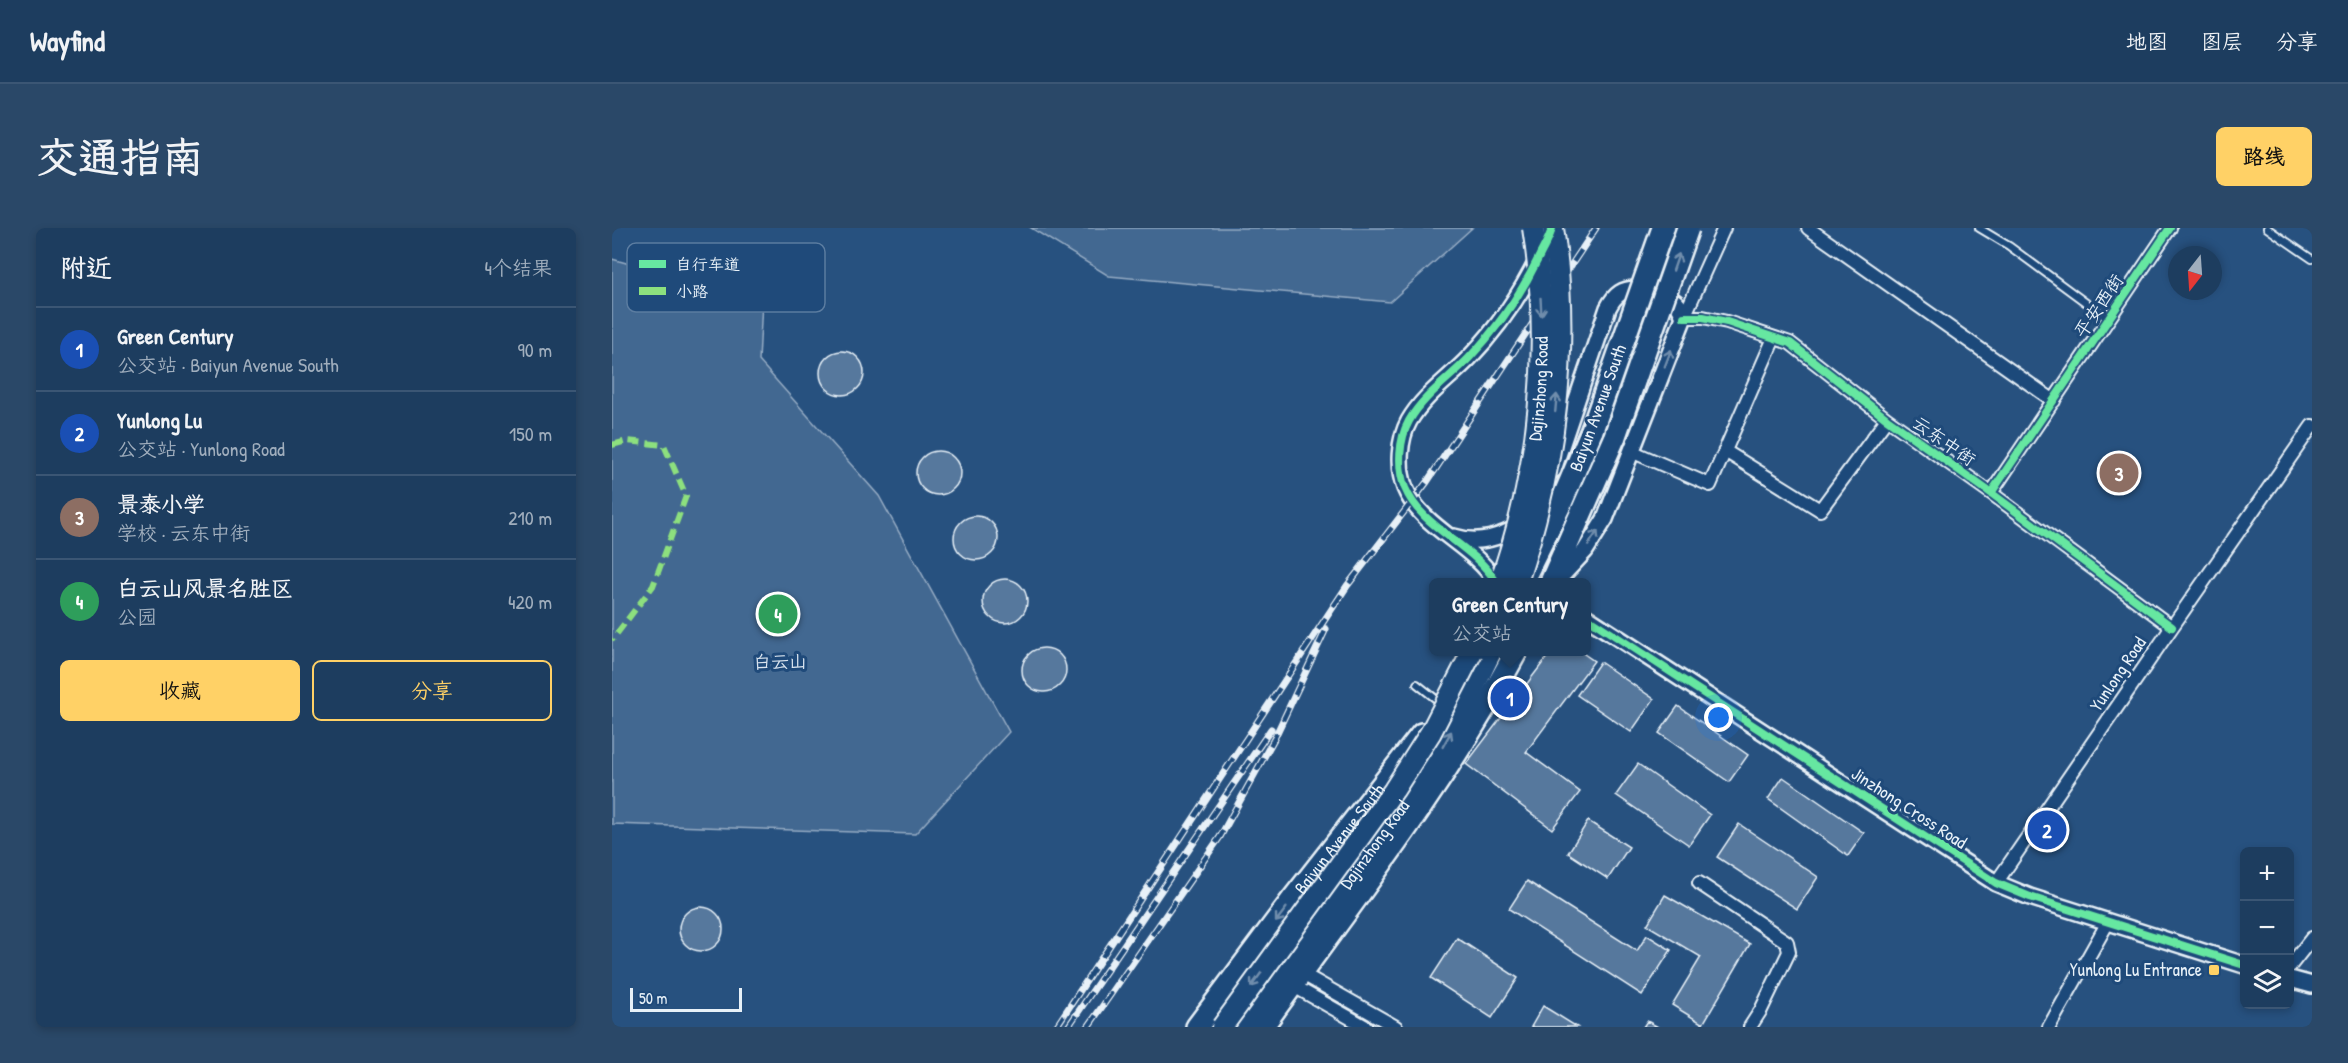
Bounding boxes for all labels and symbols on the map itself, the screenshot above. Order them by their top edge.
legend [627,243,825,312]
north arrow [2168,246,2222,300]
text: 自行车道 [676,253,740,275]
one-way arrow [1672,253,1683,272]
street label: 平安西街 [2068,269,2129,343]
text: 小路 [676,280,708,302]
one-way arrow [1536,297,1547,316]
street label: Dajinzhong Road [1522,336,1554,442]
street label: Baiyun Avenue South [1563,340,1632,475]
one-way arrow [1663,349,1674,368]
one-way arrow [1551,393,1562,413]
street label: 云东中街 [1908,410,1981,471]
pin: 3 [2100,450,2138,496]
one-way arrow [1588,530,1600,547]
pin: 4 [758,592,798,636]
street label: Yunlong Road [2083,631,2152,716]
park label: 白云山 [753,649,807,674]
pin: 1 [1490,676,1530,720]
your location [1704,703,1733,732]
one-way arrow [1441,731,1453,748]
street label: Jinzhong Cross Road [1847,761,1972,854]
street label: Baiyun Avenue South [1288,778,1391,899]
street label: Dajinzhong Road [1334,795,1415,894]
pin: 2 [2028,808,2066,852]
one-way arrow [1274,906,1287,922]
place label: Yunlong Lu Entrance [2070,957,2202,982]
marker: Yunlong Lu Entrance [2207,963,2221,977]
one-way arrow [1250,972,1262,988]
scale bar [630,985,742,1012]

